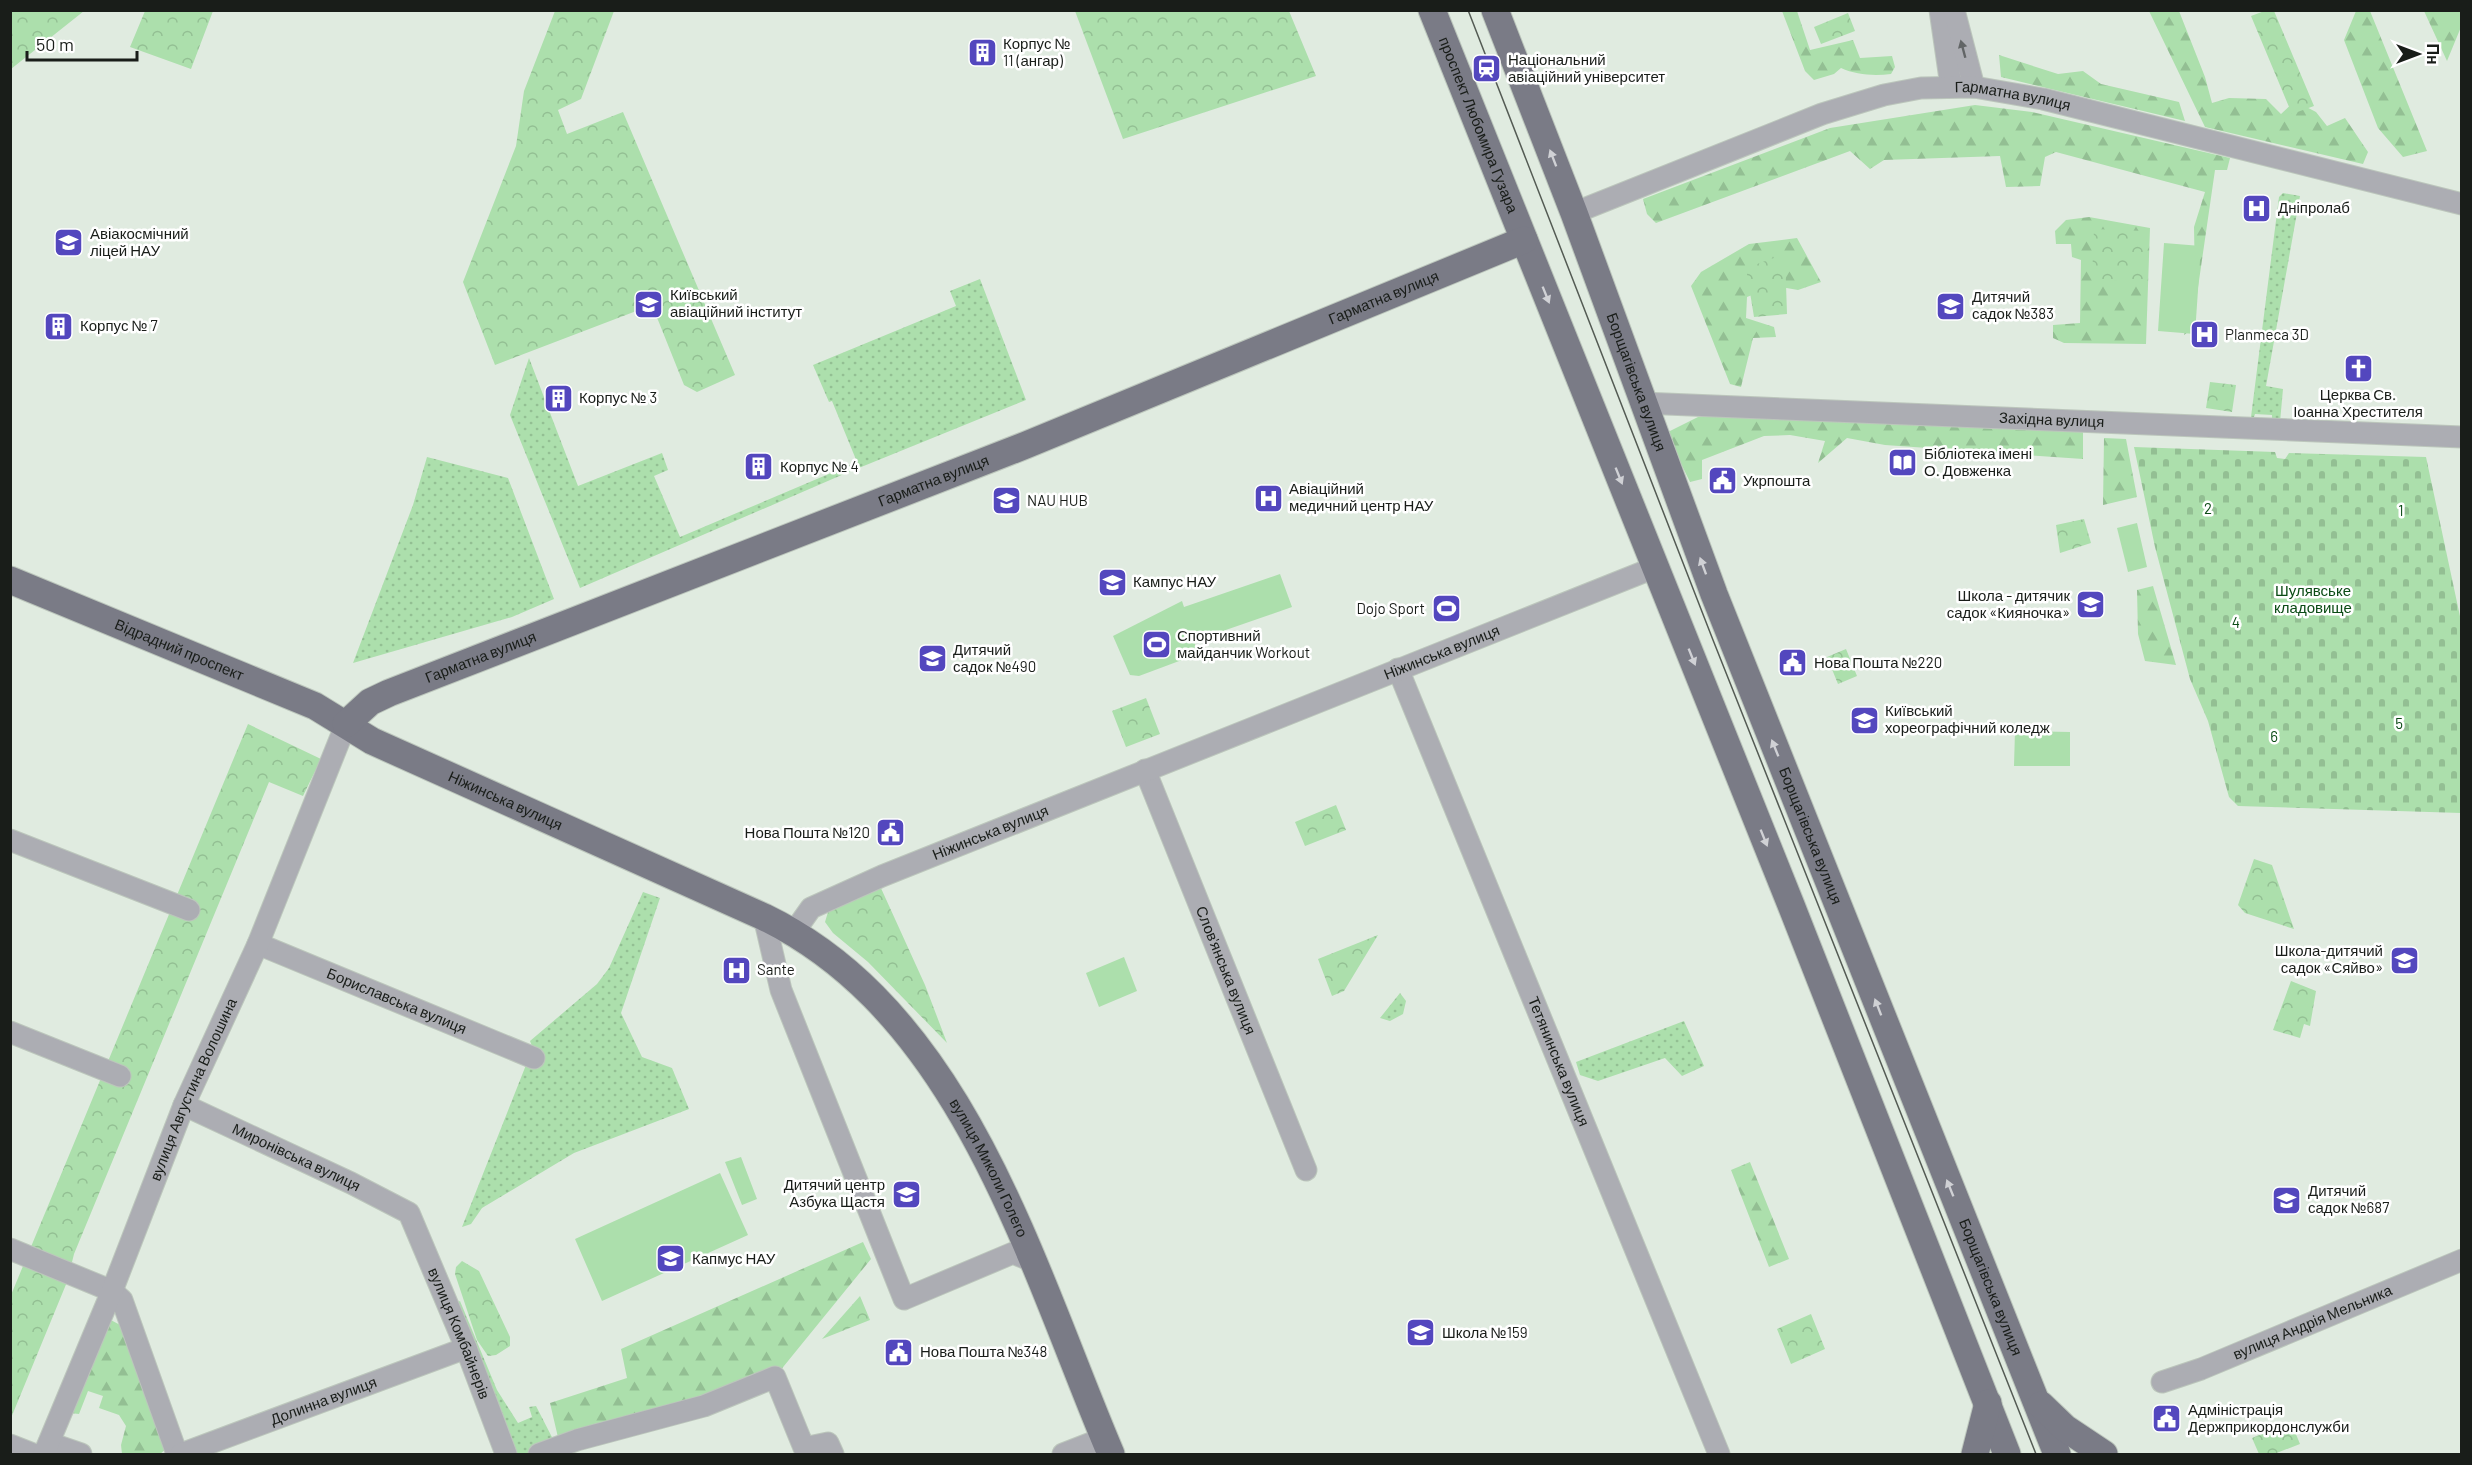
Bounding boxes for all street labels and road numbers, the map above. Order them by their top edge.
street label: проспект Любомира Гузара [1436,34,1523,216]
street label: Гарматна вулиця [1955,77,2073,114]
street label: Гарматна вулиця [1326,266,1441,328]
street label: Борщагівська вулиця [1603,310,1671,453]
street label: Західна вулиця [1999,408,2105,430]
street label: Гарматна вулиця [875,450,991,510]
street label: Відрадний проспект [112,614,247,684]
street label: Ніжинська вулиця [1381,620,1502,683]
street label: Гарматна вулиця [422,627,538,686]
street label: Борщагівська вулиця [1776,764,1847,907]
street label: Ніжинська вулиця [446,766,566,833]
street label: Ніжинська вулиця [929,801,1051,863]
street label: Слов'янська вулиця [1193,903,1260,1037]
street label: Бориславська вулиця [324,963,470,1037]
street label: вулиця Августина Волошина [146,994,240,1183]
street label: Тетянинська вулиця [1525,994,1594,1129]
street label: вулиця Миколи Голего [946,1095,1032,1239]
street label: Миронівська вулиця [230,1119,364,1194]
street label: Борщагівська вулиця [1956,1216,2027,1358]
street label: вулиця Комбайнерів [425,1265,494,1401]
street label: вулиця Андрія Мельника [2230,1280,2395,1363]
street label: Долинна вулиця [267,1372,379,1428]

